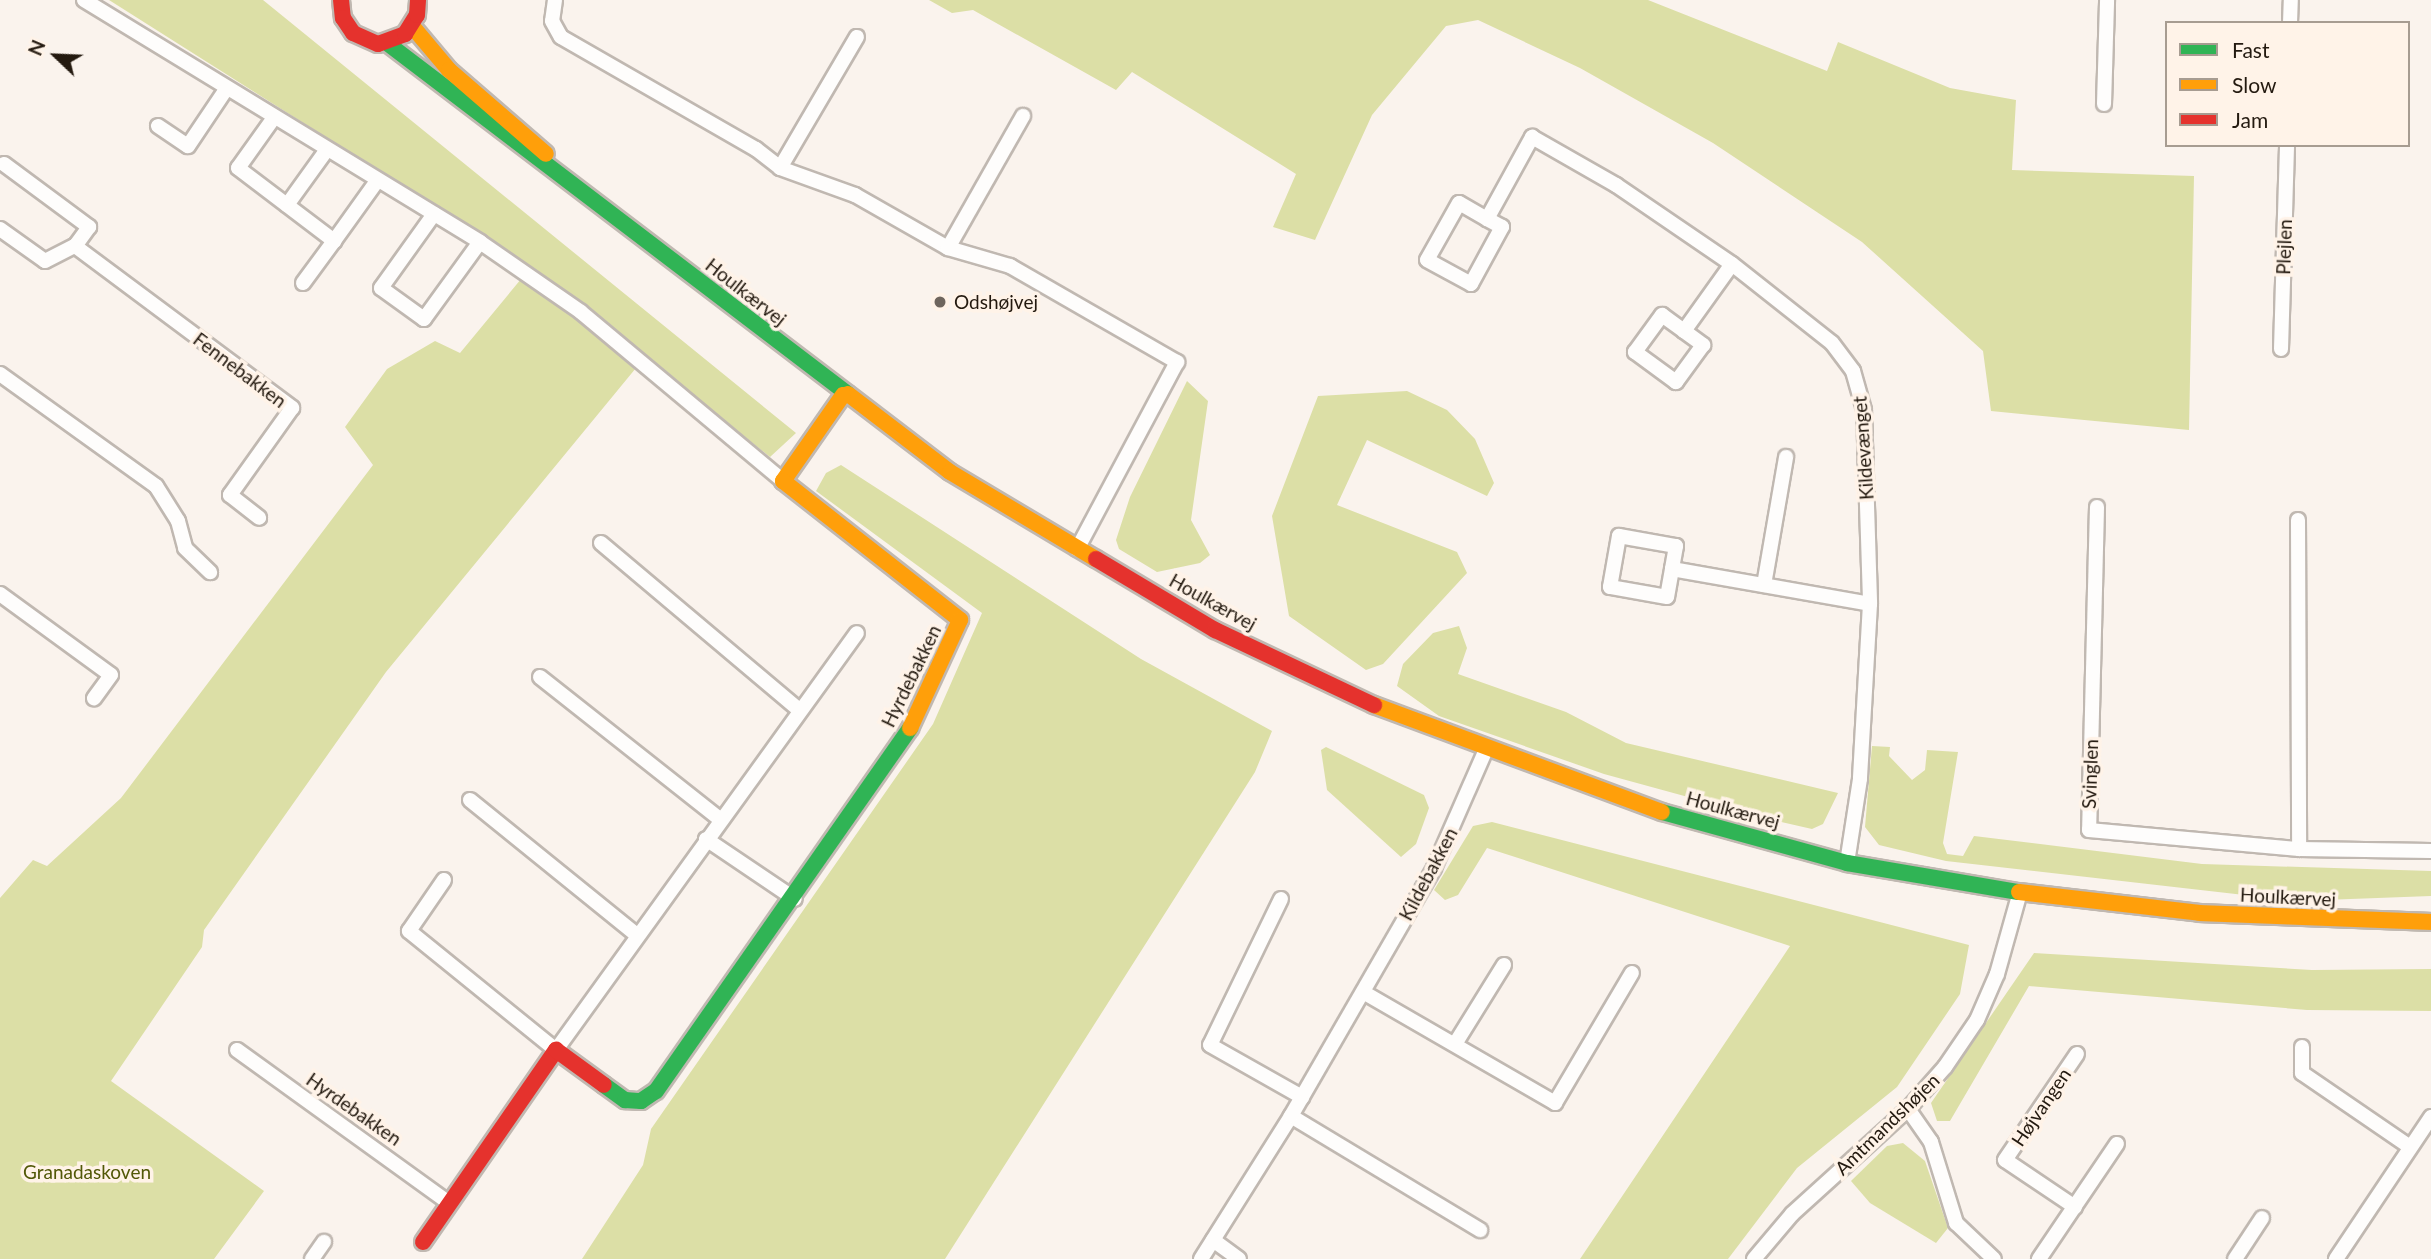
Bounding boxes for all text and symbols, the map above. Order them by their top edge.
north arrow [21,21,91,91]
legend [2165,21,2410,147]
text: N [23,36,50,59]
text: Fast [2232,37,2269,62]
text: Slow [2232,72,2276,97]
text: Jam [2232,107,2268,132]
street label: Plejlen [2272,219,2296,275]
street label: Houlkærvej [701,253,791,331]
place label: Odshøjvej [954,291,1038,313]
marker: Odshøjvej [932,294,948,310]
street label: Fennebakken [189,328,291,412]
street label: Kildevænget [1848,395,1878,501]
street label: Houlkærvej [1165,569,1261,635]
street label: Hyrdebakken [876,621,946,731]
street label: Svinglen [2077,739,2103,809]
street label: Houlkærvej [1684,787,1782,833]
street label: Kildebakken [1394,824,1462,924]
street label: Houlkærvej [2239,883,2337,911]
street label: Højvangen [2007,1064,2075,1150]
street label: Hyrdebakken [302,1068,406,1150]
street label: Amtmandshøjen [1830,1068,1944,1180]
park label: Granadaskoven [23,1161,151,1183]

